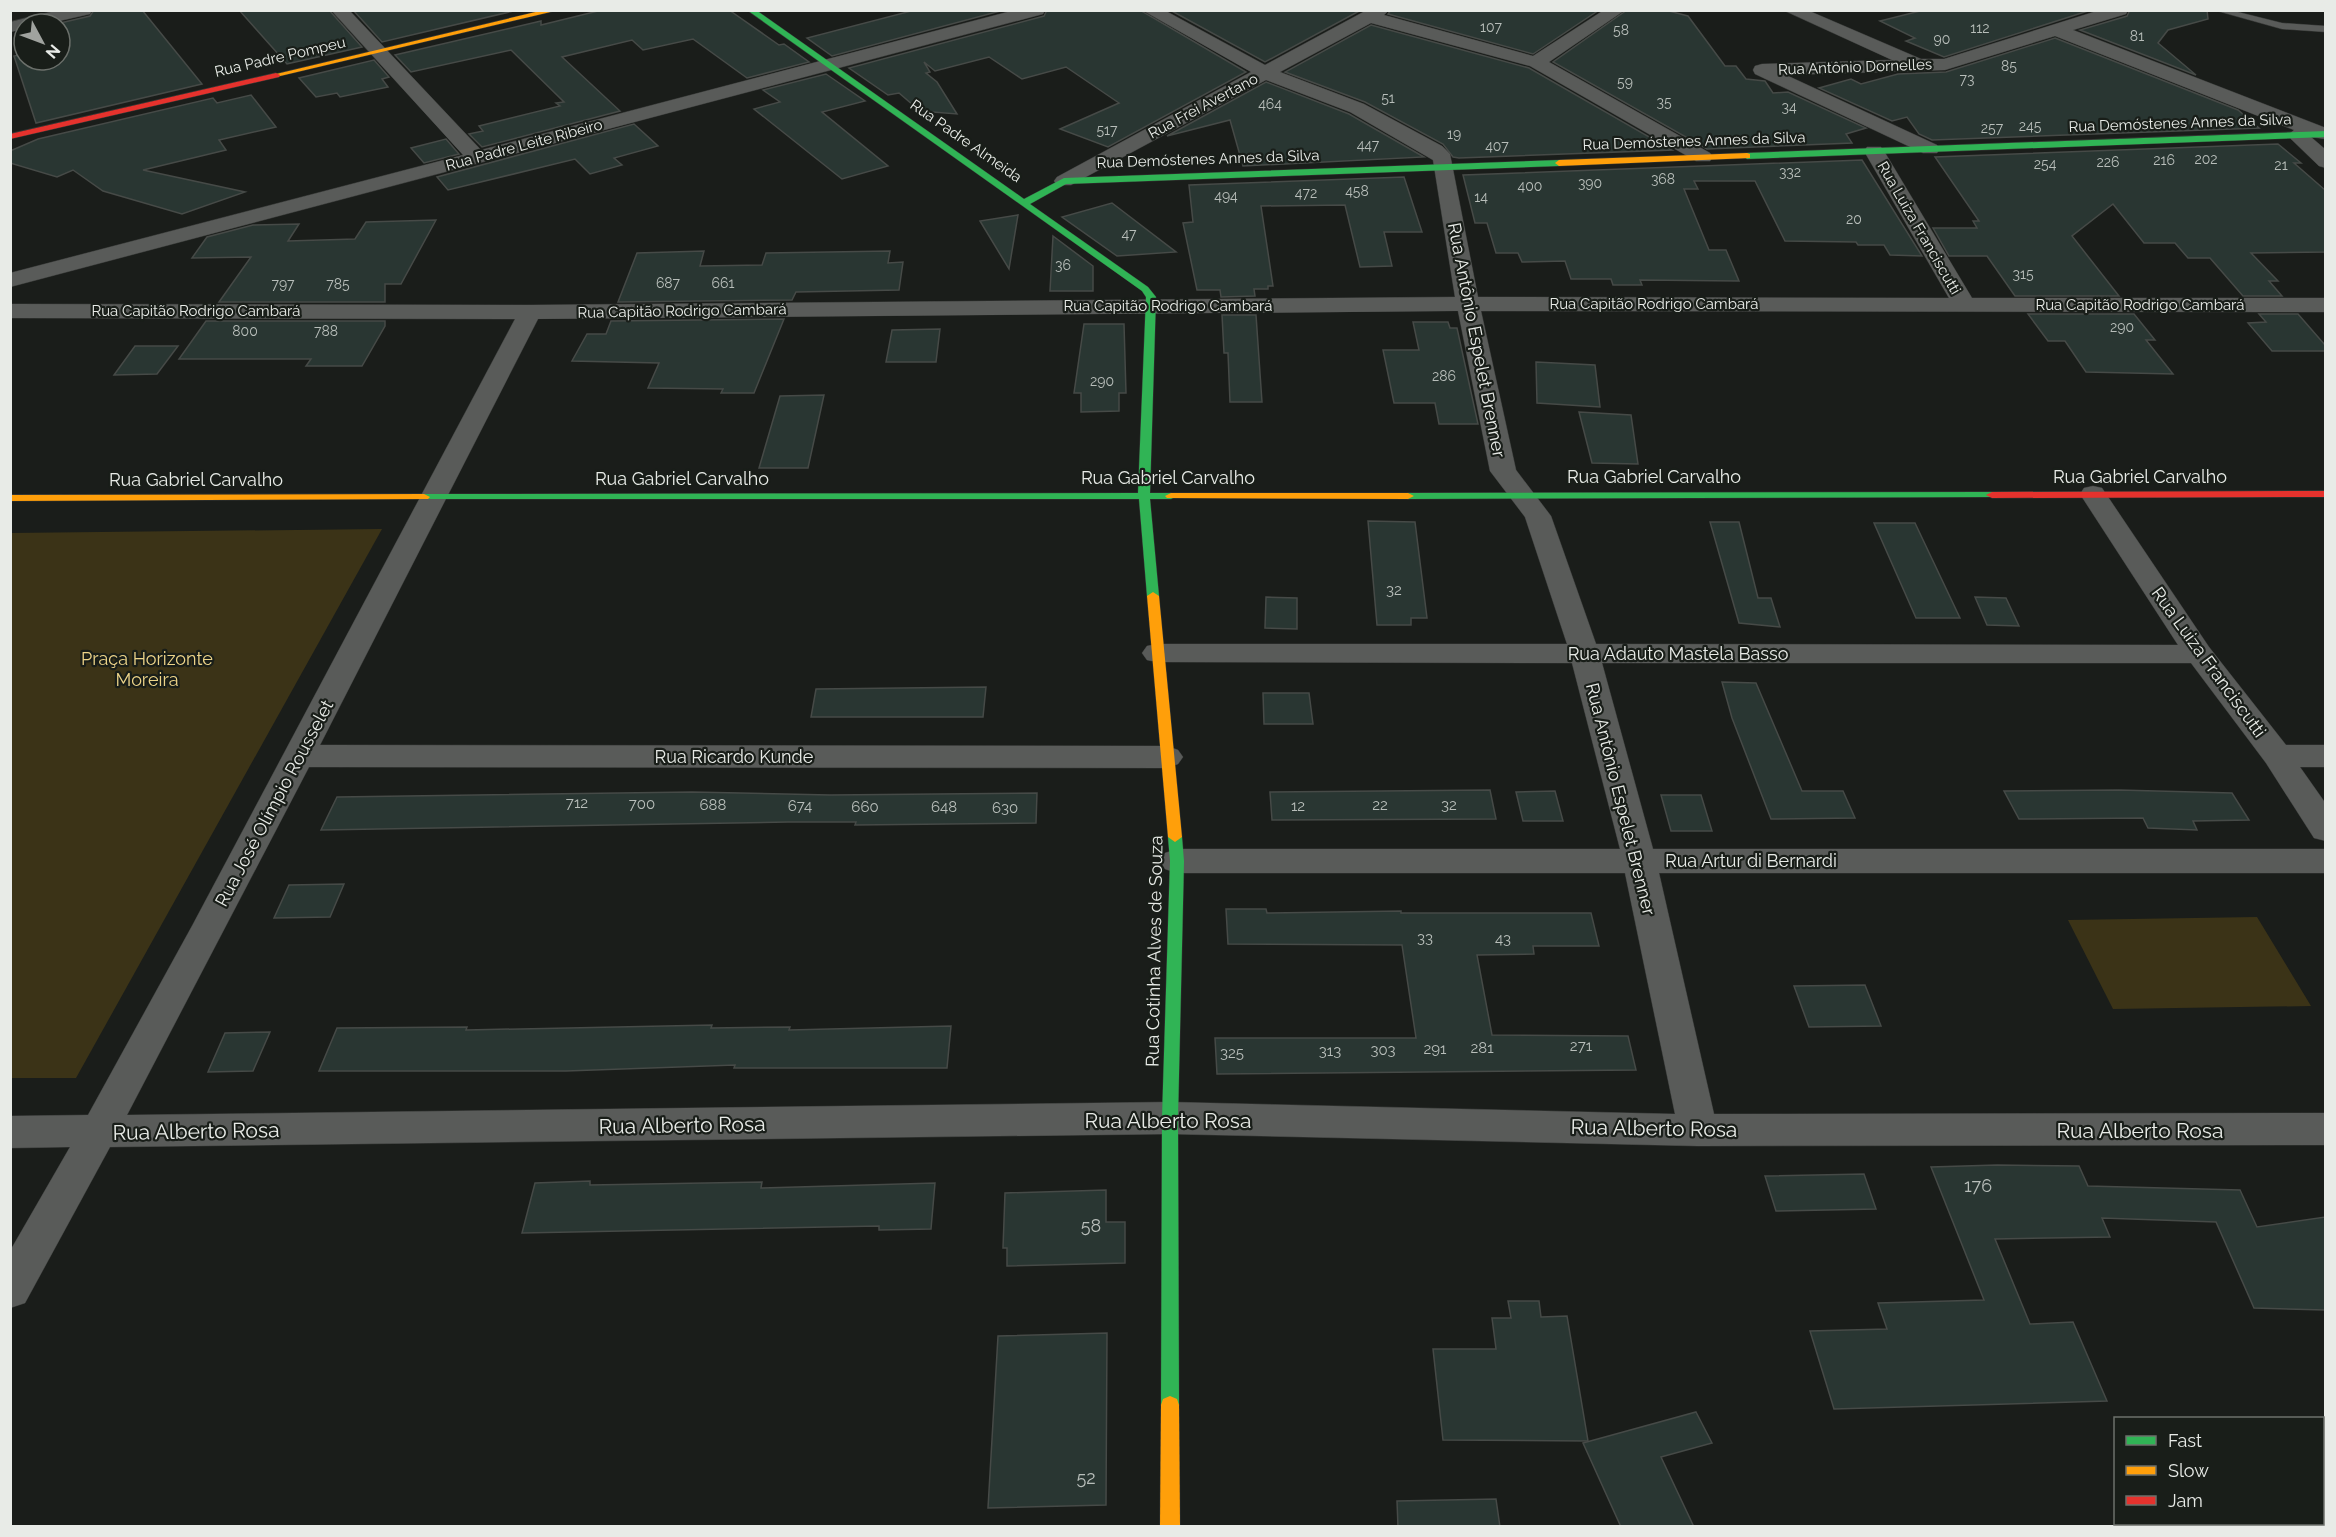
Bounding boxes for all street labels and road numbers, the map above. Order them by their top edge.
street label: Rua Padre Pompeu [213,33,347,81]
street label: Rua Antônio Dornelles [1778,55,1932,79]
street label: Rua Frei Avertano [1145,69,1261,142]
street label: Rua Padre Almeida [907,96,1025,186]
street label: Rua Demóstenes Annes da Silva [2068,110,2292,136]
street label: Rua Padre Leite Ribeiro [444,115,604,175]
street label: Rua Demóstenes Annes da Silva [1582,128,1806,154]
street label: Rua Demóstenes Annes da Silva [1096,146,1320,172]
street label: Rua Luiza Franciscutti [1874,158,1964,298]
street label: Rua Antônio Espelet Brenner [1444,221,1510,460]
street label: Rua Capitão Rodrigo Cambará [1550,295,1758,313]
street label: Rua Capitão Rodrigo Cambará [2036,296,2244,314]
street label: Rua Capitão Rodrigo Cambará [1064,297,1272,315]
street label: Rua Capitão Rodrigo Cambará [577,300,787,322]
street label: Rua Capitão Rodrigo Cambará [92,302,300,320]
street label: Rua Gabriel Carvalho [1567,466,1741,487]
street label: Rua Gabriel Carvalho [2053,466,2227,487]
street label: Rua Gabriel Carvalho [1081,467,1255,488]
street label: Rua Gabriel Carvalho [595,468,769,489]
street label: Rua Gabriel Carvalho [109,469,283,490]
street label: Rua Luiza Franciscutti [2147,583,2271,741]
street label: Rua Adauto Mastela Basso [1568,643,1789,664]
street label: Rua Antônio Espelet Brenner [1582,681,1660,918]
street label: Rua José Olímpio Rousselet [211,696,337,910]
street label: Rua Ricardo Kunde [655,746,814,767]
street label: Rua Cotinha Alves de Souza [1141,835,1167,1067]
street label: Rua Artur di Bernardi [1665,850,1837,871]
street label: Rua Alberto Rosa [1085,1108,1251,1133]
street label: Rua Alberto Rosa [598,1111,766,1139]
street label: Rua Alberto Rosa [1570,1114,1738,1142]
street label: Rua Alberto Rosa [112,1117,280,1145]
street label: Rua Alberto Rosa [2057,1118,2223,1143]

